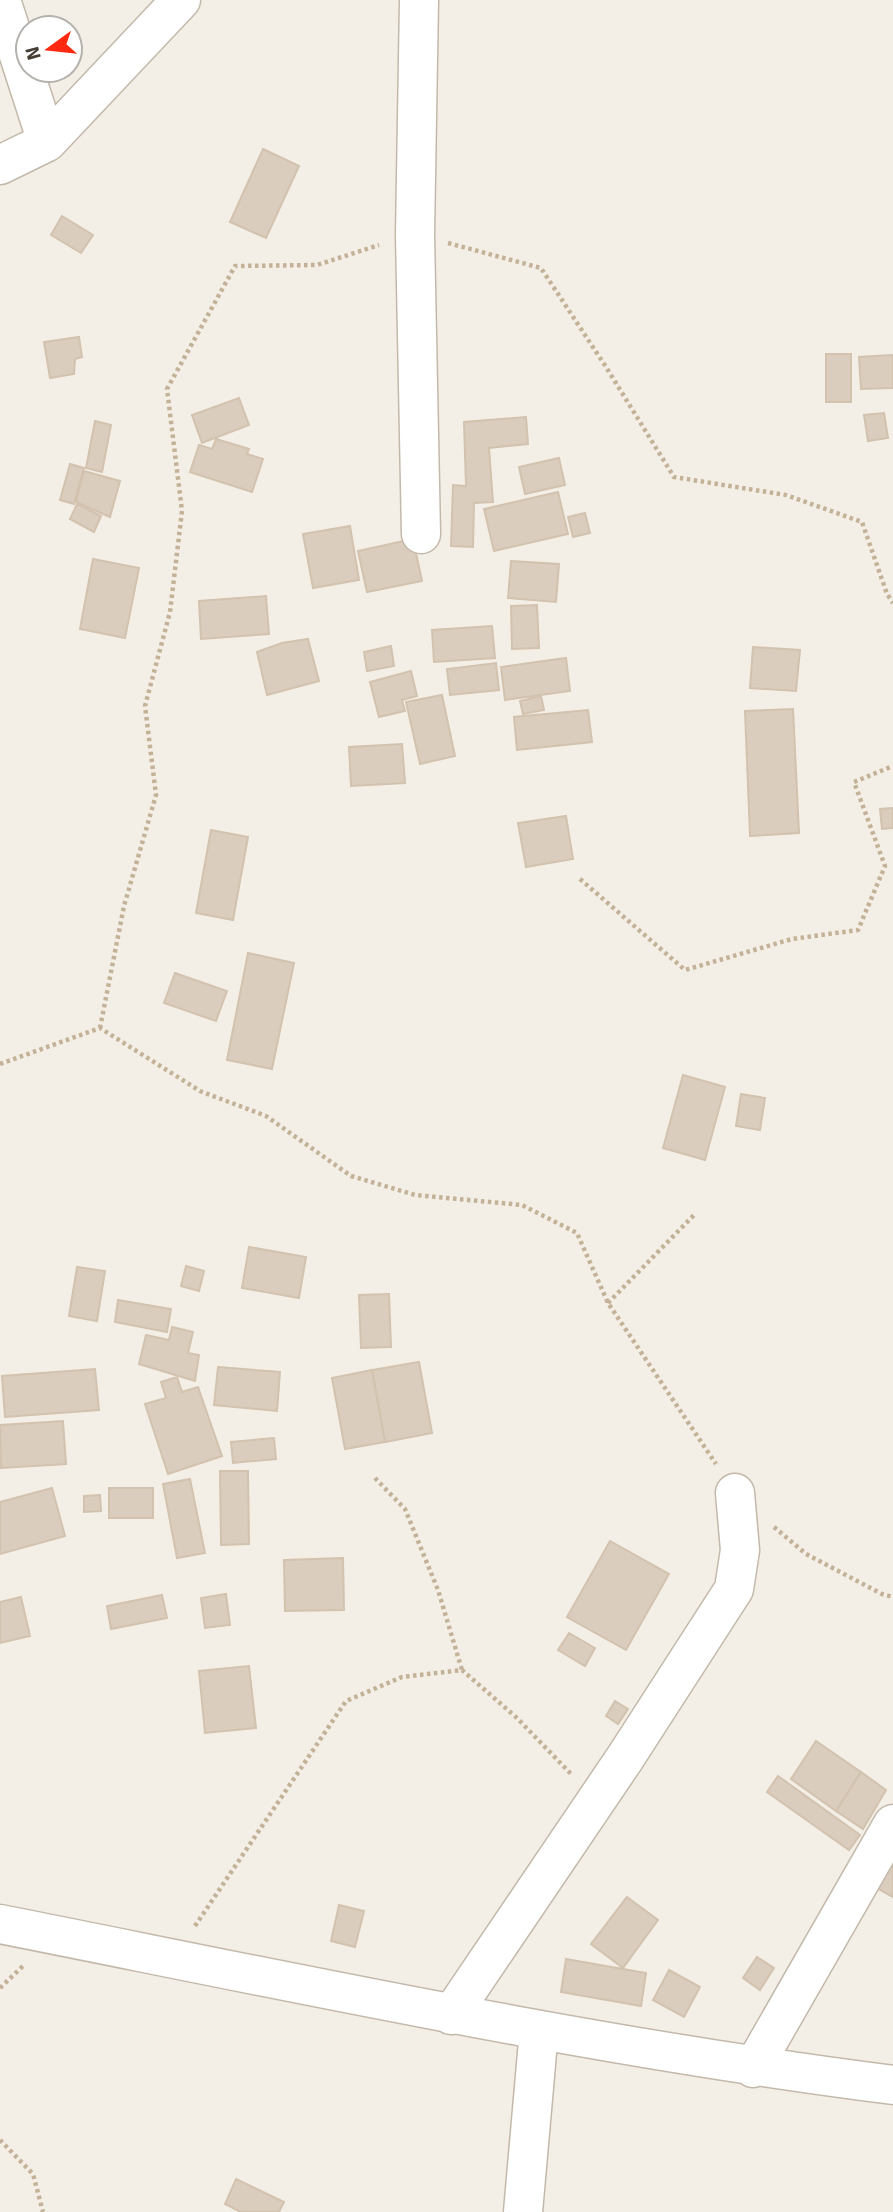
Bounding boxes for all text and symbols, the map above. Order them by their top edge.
north arrow [14,14,84,84]
text: N [20,44,47,63]

